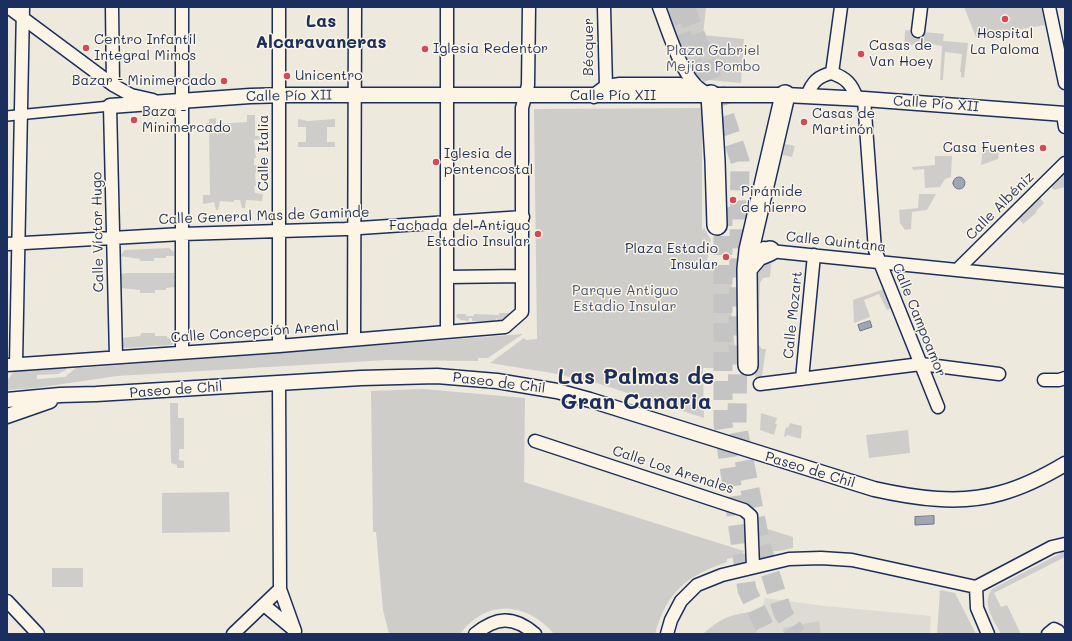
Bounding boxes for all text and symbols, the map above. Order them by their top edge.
district label: Las Alcaravaneras [255,10,387,52]
marker: Hospital La Paloma [1000,14,1010,24]
street label: Bécquer [581,18,597,76]
place label: Hospital La Paloma [970,26,1040,58]
place label: Centro Infantil Integral Mimos [94,32,196,64]
place label: Casas de Van Hoey [869,38,933,70]
place label: Iglesia Redentor [433,41,548,57]
marker: Centro Infantil Integral Mimos [81,43,91,53]
park label: Plaza Gabriel Mejias Pombo [666,43,760,76]
marker: Iglesia Redentor [420,44,430,54]
marker: Casas de Van Hoey [856,49,866,59]
place label: Unicentro [295,68,363,84]
marker: Unicentro [282,71,292,81]
place label: Bazar - Minimercado [72,73,216,89]
marker: Bazar - Minimercado [219,76,229,86]
street label: Calle Pío XII [246,87,332,105]
street label: Calle Pío XII [570,88,656,104]
street label: Calle Pío XII [892,93,980,115]
place label: Baza - Minimercado [142,104,230,136]
place label: Casas de Martinón [812,106,875,138]
marker: Baza - Minimercado [129,115,139,125]
street label: Calle Italia [256,115,272,191]
marker: Casas de Martinón [799,117,809,127]
place label: Casa Fuentes [943,140,1035,156]
marker: Casa Fuentes [1038,143,1048,153]
place label: Iglesia de pentencostal [444,146,533,178]
marker: Iglesia de pentencostal [431,157,441,167]
street label: Calle Albéniz [962,168,1038,244]
street label: Calle Víctor Hugo [89,172,107,292]
place label: Pirámide de hierro [741,184,806,216]
marker: Pirámide de hierro [728,195,738,205]
street label: Calle General Mas de Gaminde [158,204,370,228]
place label: Fachada del Antiguo Estadio Insular [389,218,530,250]
street label: Calle Quintana [785,228,887,256]
marker: Fachada del Antiguo Estadio Insular [533,229,543,239]
place label: Plaza Estadio Insular [625,241,718,274]
marker: Plaza Estadio Insular [721,252,731,262]
street label: Calle Campoamor [889,261,949,379]
street label: Calle Mozart [780,270,806,360]
park label: Parque Antiguo Estadio Insular [572,283,678,316]
street label: Calle Concepción Arenal [170,318,340,346]
district label: Las Palmas de Gran Canaria [558,364,714,416]
street label: Paseo de Chil [452,369,546,397]
street label: Paseo de Chil [129,378,223,402]
street label: Calle Los Arenales [610,442,736,498]
street label: Paseo de Chil [763,448,857,492]

